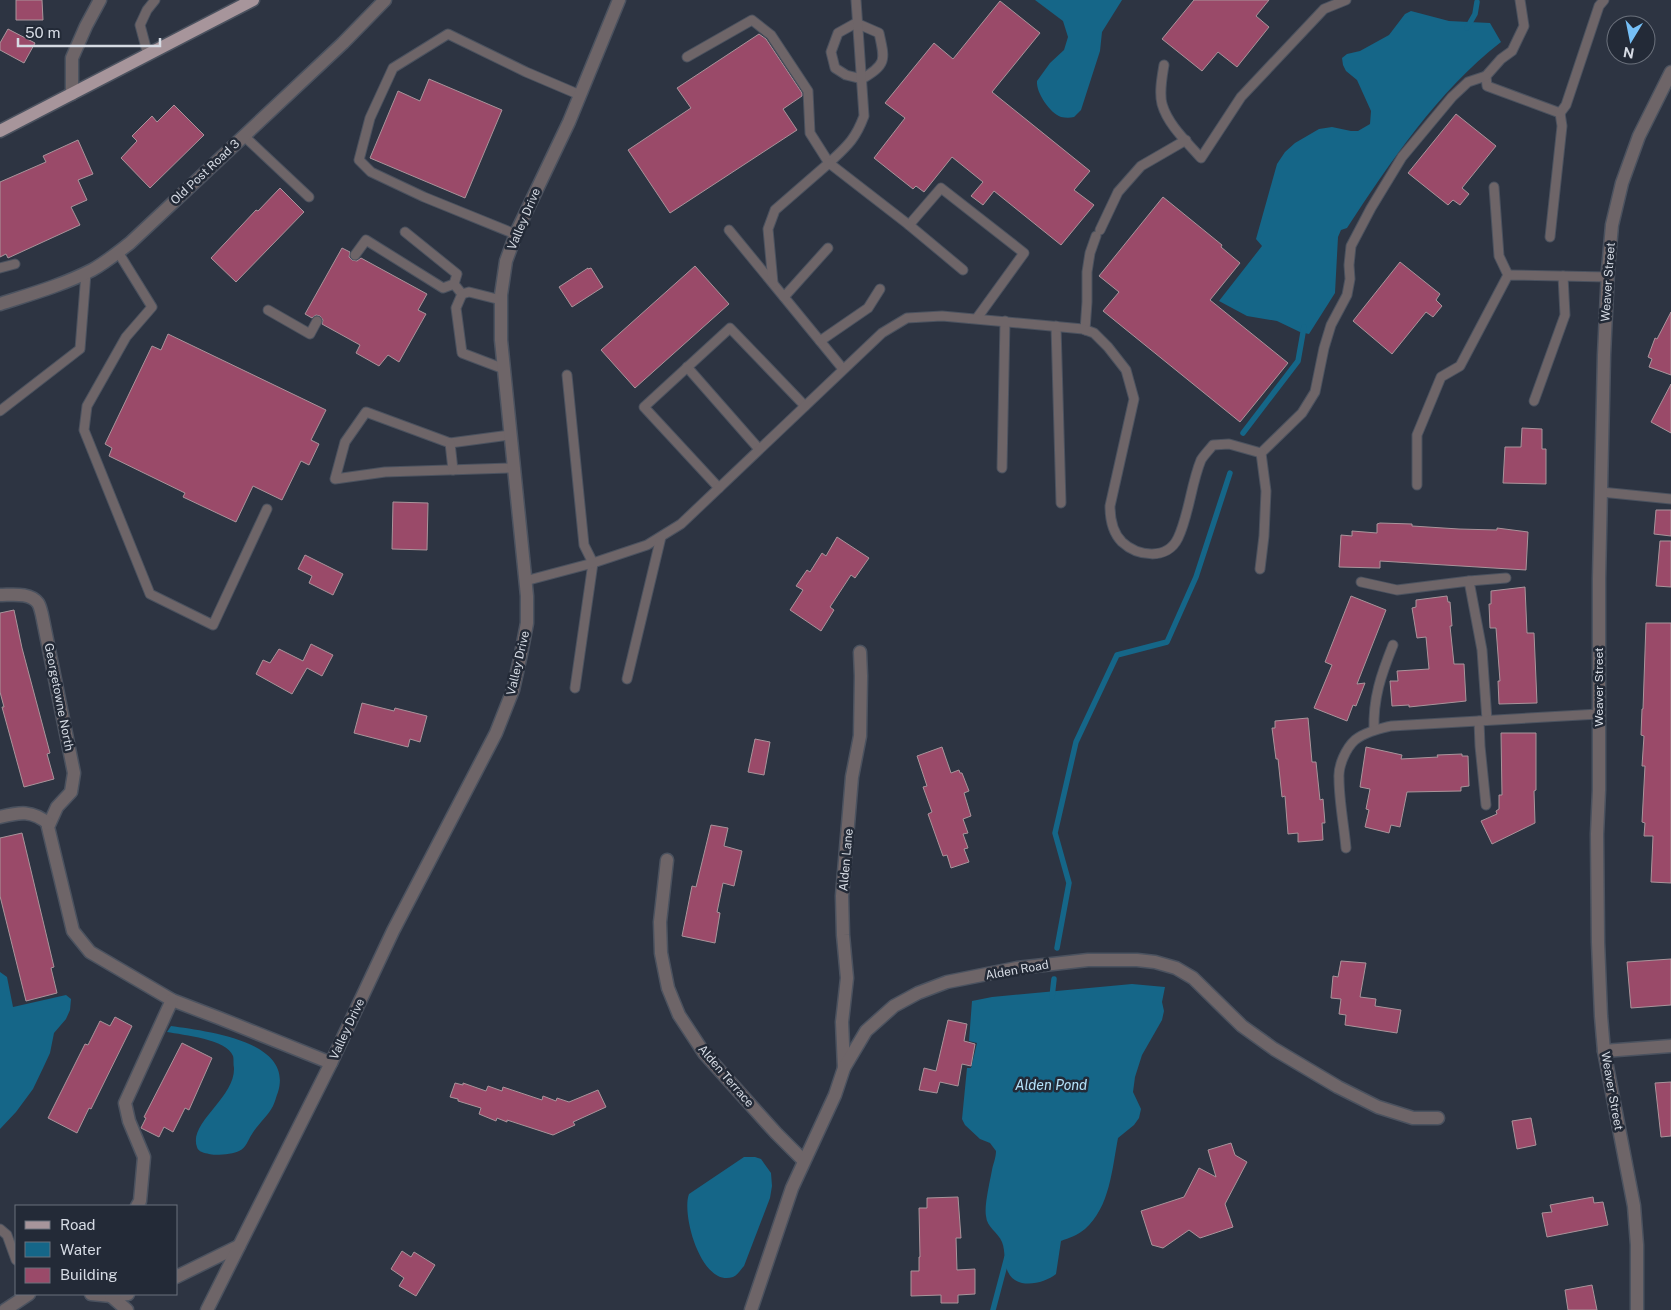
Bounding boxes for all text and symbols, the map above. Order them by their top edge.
scale bar [18,15,160,47]
north arrow [1606,15,1656,65]
text: 50 m [25,24,60,41]
text: N [1622,44,1636,62]
street label: Old Post Road 3 [168,137,242,207]
street label: Valley Drive [505,186,543,252]
street label: Weaver Street [1598,242,1618,322]
street label: Valley Drive [504,629,532,697]
street label: Georgetowne North [42,642,76,752]
street label: Weaver Street [1592,647,1606,727]
street label: Alden Lane [836,828,856,892]
street label: Alden Road [984,958,1050,982]
street label: Valley Drive [327,996,367,1062]
street label: Alden Terrace [695,1042,757,1110]
street label: Weaver Street [1598,1051,1626,1132]
water label: Alden Pond [1015,1077,1087,1093]
legend [15,1205,178,1295]
text: Road [60,1216,96,1233]
text: Water [60,1241,102,1258]
text: Building [60,1266,118,1283]

